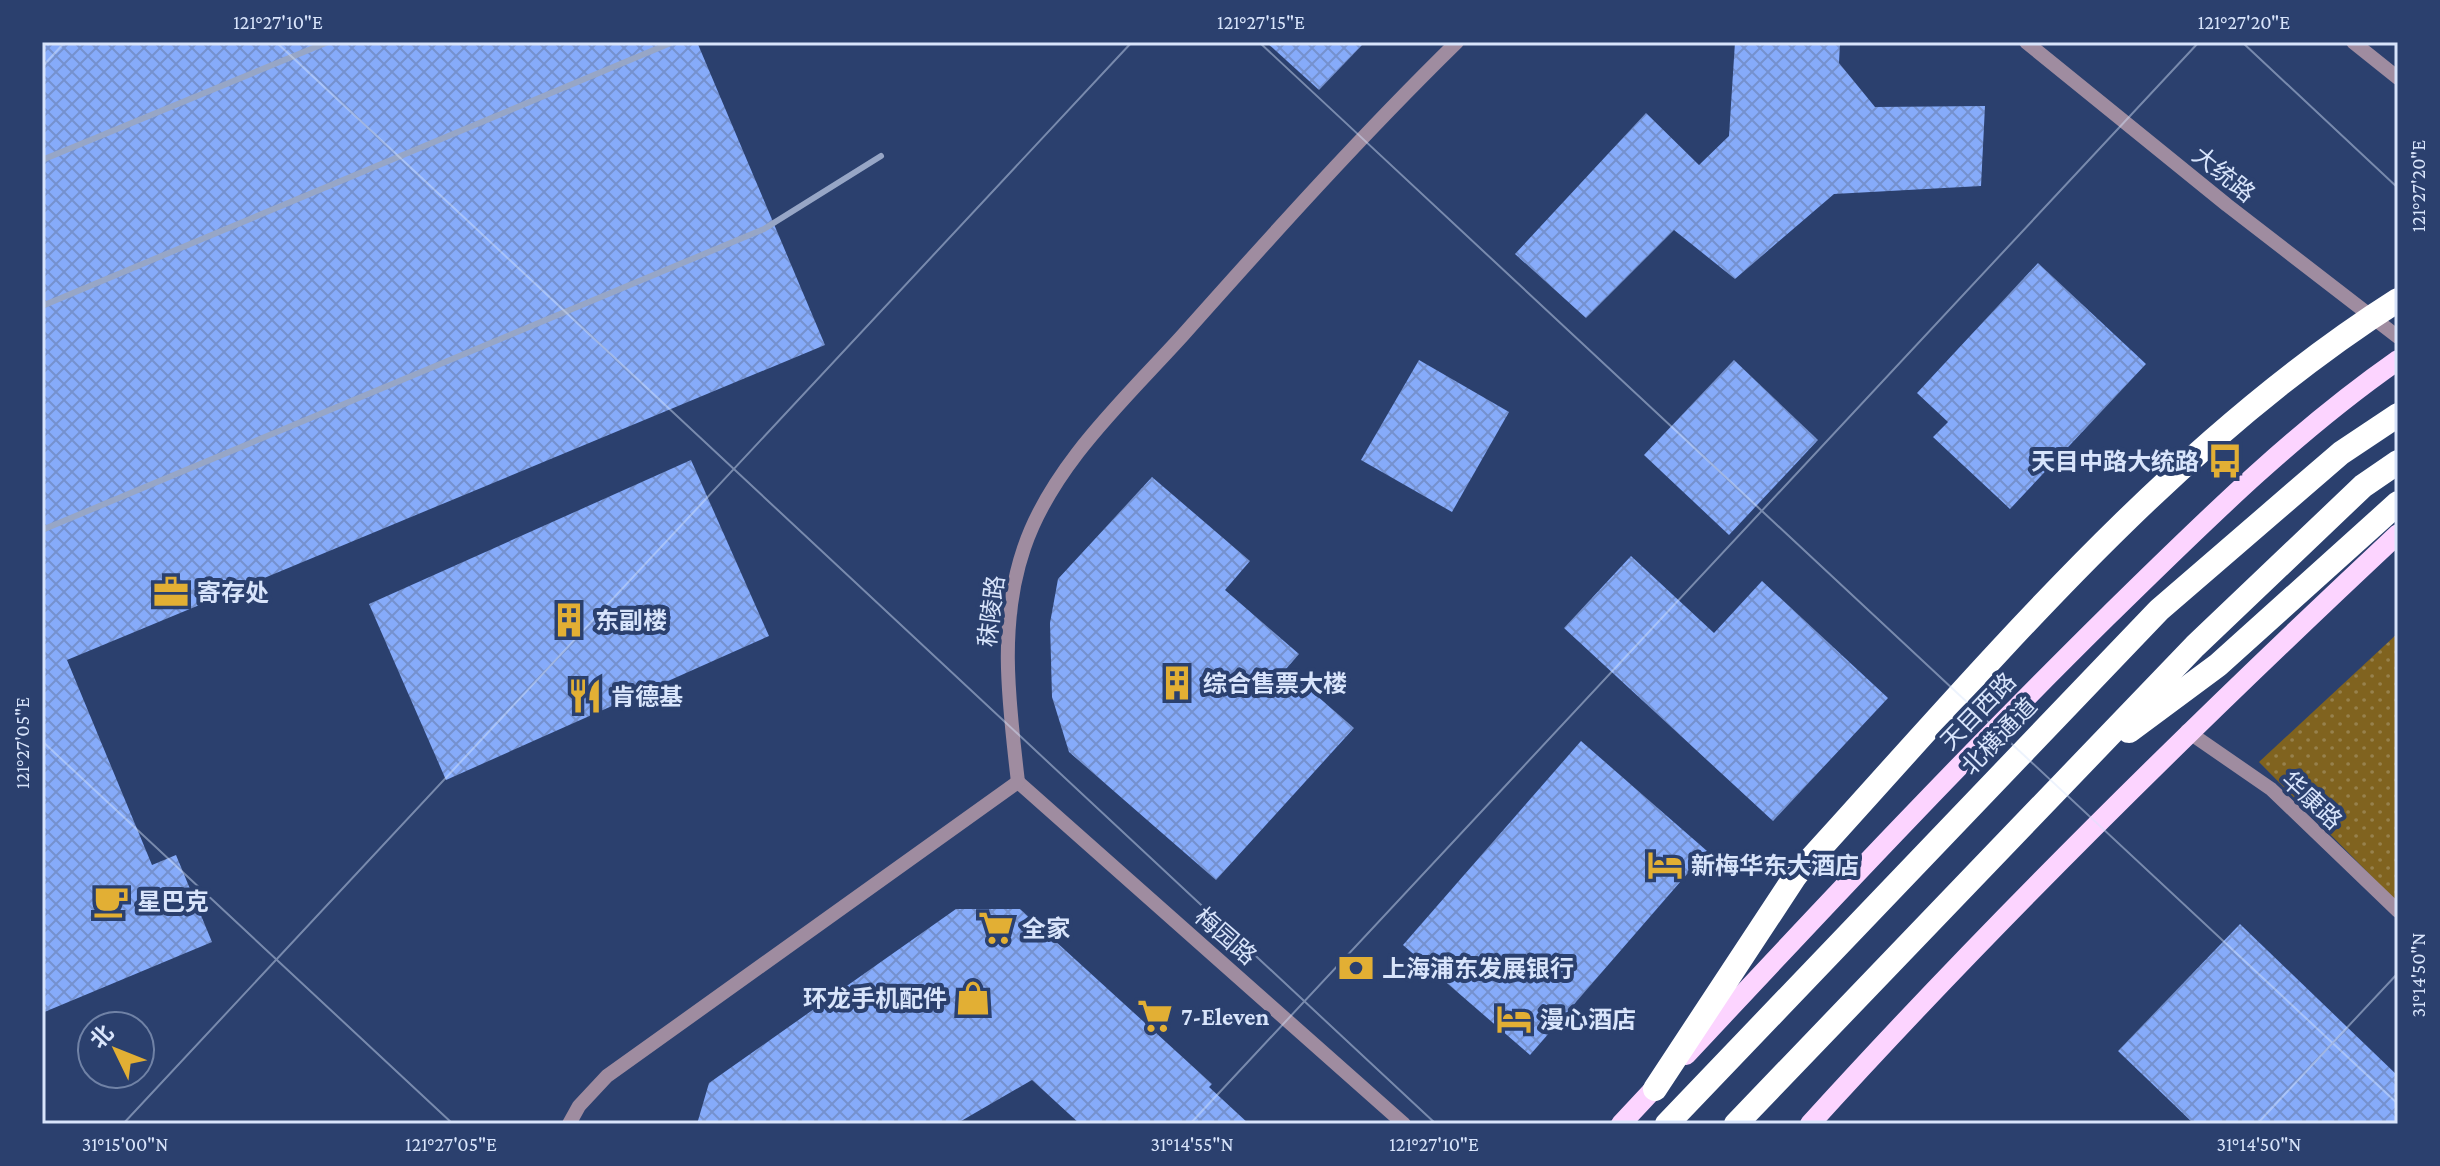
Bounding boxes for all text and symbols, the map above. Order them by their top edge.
text: 121°27'10"E [233,11,323,33]
text: 121°27'15"E [1217,11,1305,33]
text: 121°27'20"E [2198,11,2290,33]
text: 121°27'20"E [2407,140,2429,232]
street label: 大统路 [2188,141,2260,207]
bus stop icon: 天目中路大统路 [2206,442,2244,480]
place label: 天目中路大统路 [2031,448,2199,475]
office icon: 寄存处 [152,573,190,611]
street label: 秣陵路 [973,574,1009,648]
place label: 寄存处 [197,579,269,606]
building icon: 东副楼 [550,601,588,639]
place label: 东副楼 [595,607,667,634]
building icon: 综合售票大楼 [1158,664,1196,702]
street label: 天目西路 [1935,667,2021,755]
place label: 综合售票大楼 [1203,670,1347,697]
restaurant icon: 肯德基 [566,677,604,715]
place label: 肯德基 [611,683,683,710]
street label: 北横通道 [1956,692,2042,780]
text: 121°27'05"E [11,697,33,789]
street label: 华康路 [2276,766,2348,834]
hotel icon: 新梅华东大酒店 [1646,846,1684,884]
place label: 新梅华东大酒店 [1691,852,1859,879]
cafe icon: 星巴克 [92,882,130,920]
place label: 星巴克 [137,888,209,915]
street label: 梅园路 [1190,902,1262,970]
supermarket icon: 全家 [977,909,1015,947]
place label: 全家 [1022,915,1070,942]
text: 31°14'50"N [2407,932,2429,1018]
bank icon: 上海浦东发展银行 [1337,949,1375,987]
place label: 上海浦东发展银行 [1382,955,1574,982]
shop icon: 环龙手机配件 [954,979,992,1017]
place label: 环龙手机配件 [803,985,947,1012]
supermarket icon: 7-Eleven [1136,997,1174,1035]
hotel icon: 漫心酒店 [1495,1000,1533,1038]
place label: 7-Eleven [1181,1003,1269,1030]
place label: 漫心酒店 [1540,1006,1636,1033]
north arrow [76,1010,156,1090]
text: 北 [85,1020,118,1053]
text: 31°15'00"N [82,1133,168,1155]
text: 121°27'05"E [405,1133,497,1155]
text: 31°14'55"N [1150,1133,1234,1155]
text: 121°27'10"E [1389,1133,1479,1155]
text: 31°14'50"N [2216,1133,2302,1155]

